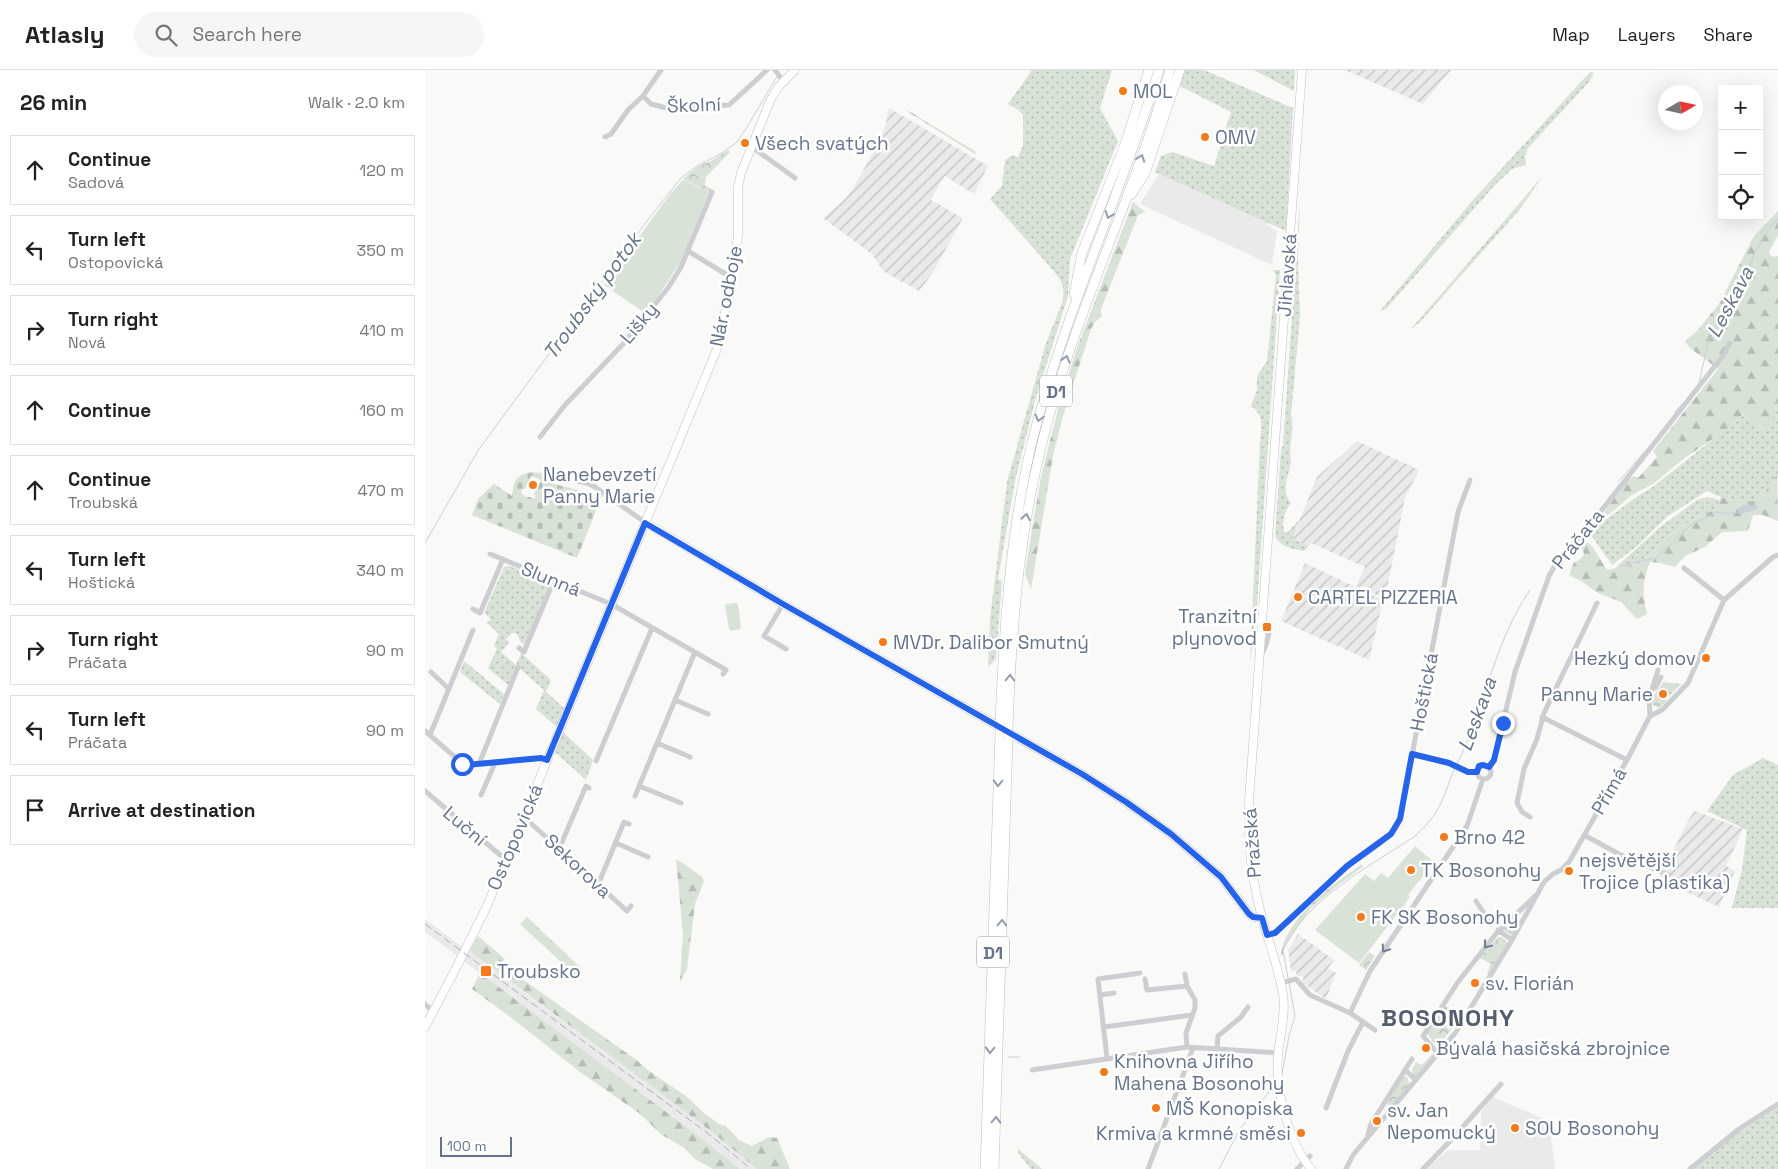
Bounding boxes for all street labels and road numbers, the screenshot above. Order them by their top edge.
street label: Školní [667,92,722,118]
street label: Jihlavská [1272,232,1302,318]
street label: Nár. odboje [704,243,748,349]
street label: Lišky [614,297,664,349]
road number: D1 [1040,376,1072,406]
street label: Práčata [1546,504,1610,574]
street label: Slunná [518,556,585,602]
street label: Hoštická [1404,650,1444,734]
street label: Přímá [1586,763,1632,819]
street label: Ostopovická [481,780,549,894]
street label: Luční [438,800,492,852]
street label: Pražská [1237,807,1267,879]
street label: Sekorova [539,828,617,904]
road number: D1 [977,936,1009,968]

